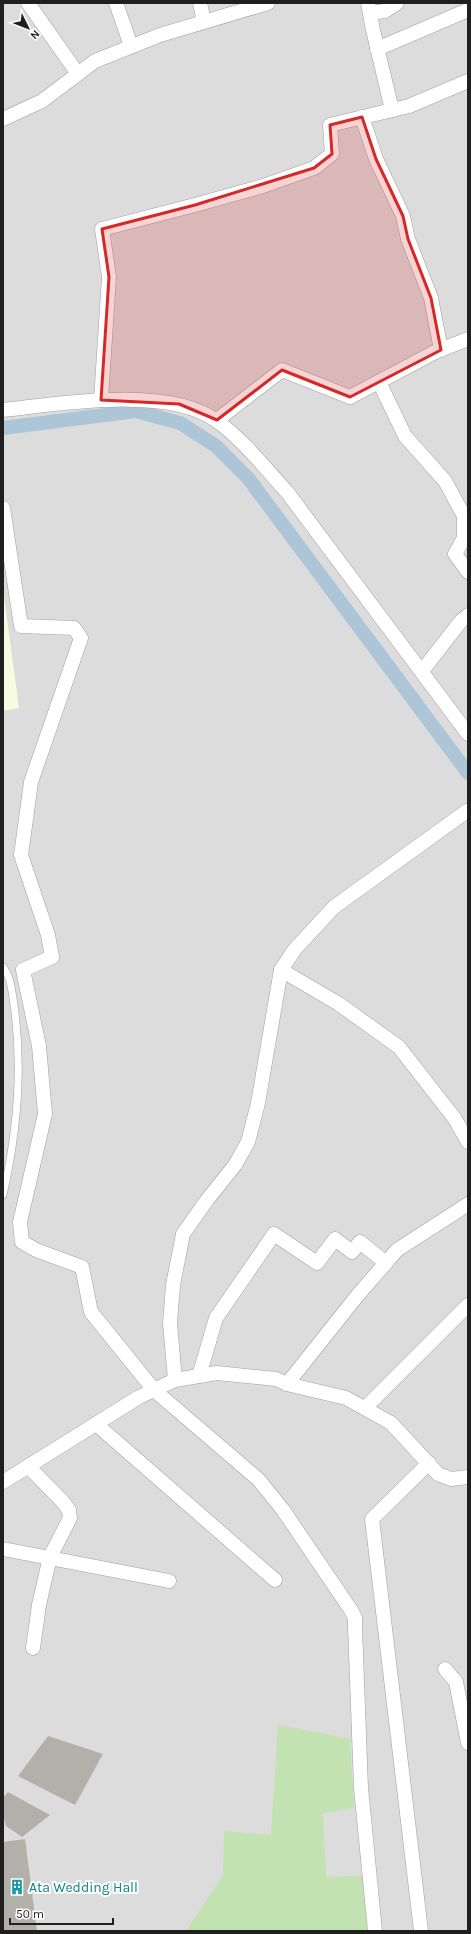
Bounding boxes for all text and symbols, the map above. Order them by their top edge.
north arrow [8,8,48,48]
text: N [28,27,42,42]
building icon: Ata Wedding Hall [8,1878,26,1896]
place label: Ata Wedding Hall [29,1879,138,1896]
scale bar [10,1900,113,1926]
text: 50 m [16,1907,44,1921]

